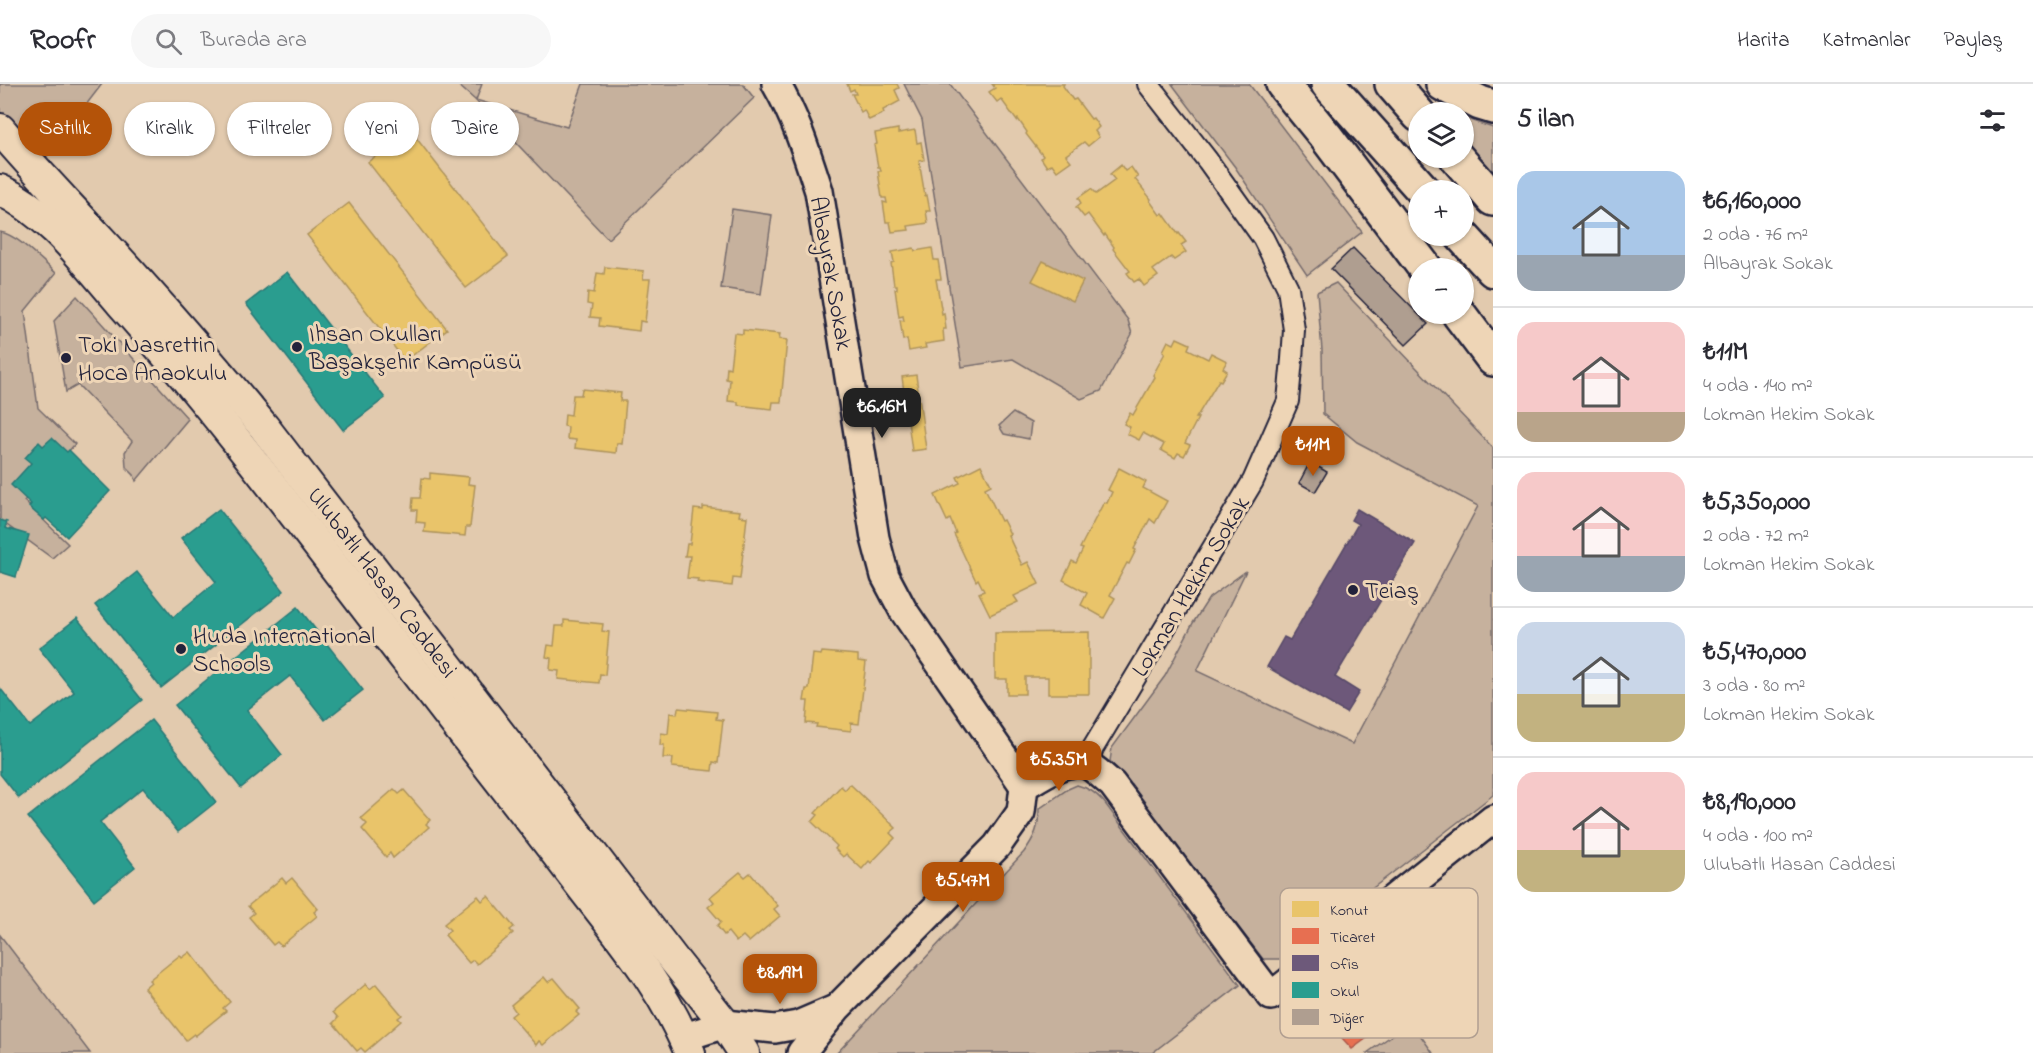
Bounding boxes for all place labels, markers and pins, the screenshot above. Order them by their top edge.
place label: Ihsan Okulları Başakşehir Kampüsü [308,318,522,381]
place label: Toki Nasrettin Hoca Anaokulu [78,329,227,392]
marker: Ihsan Okulları Başakşehir Kampüsü [290,340,304,354]
marker: Toki Nasrettin Hoca Anaokulu [59,351,73,365]
pin: ₺6.16M [833,388,931,439]
pin: ₺11M [1277,426,1349,477]
place label: Teiaş [1365,575,1419,610]
marker: Teiaş [1346,583,1360,597]
place label: Huda International Schools [193,620,375,683]
marker: Huda International Schools [174,642,188,656]
pin: ₺5.35M [1010,741,1108,792]
pin: ₺5.47M [914,862,1012,913]
pin: ₺8.19M [731,954,829,1005]

